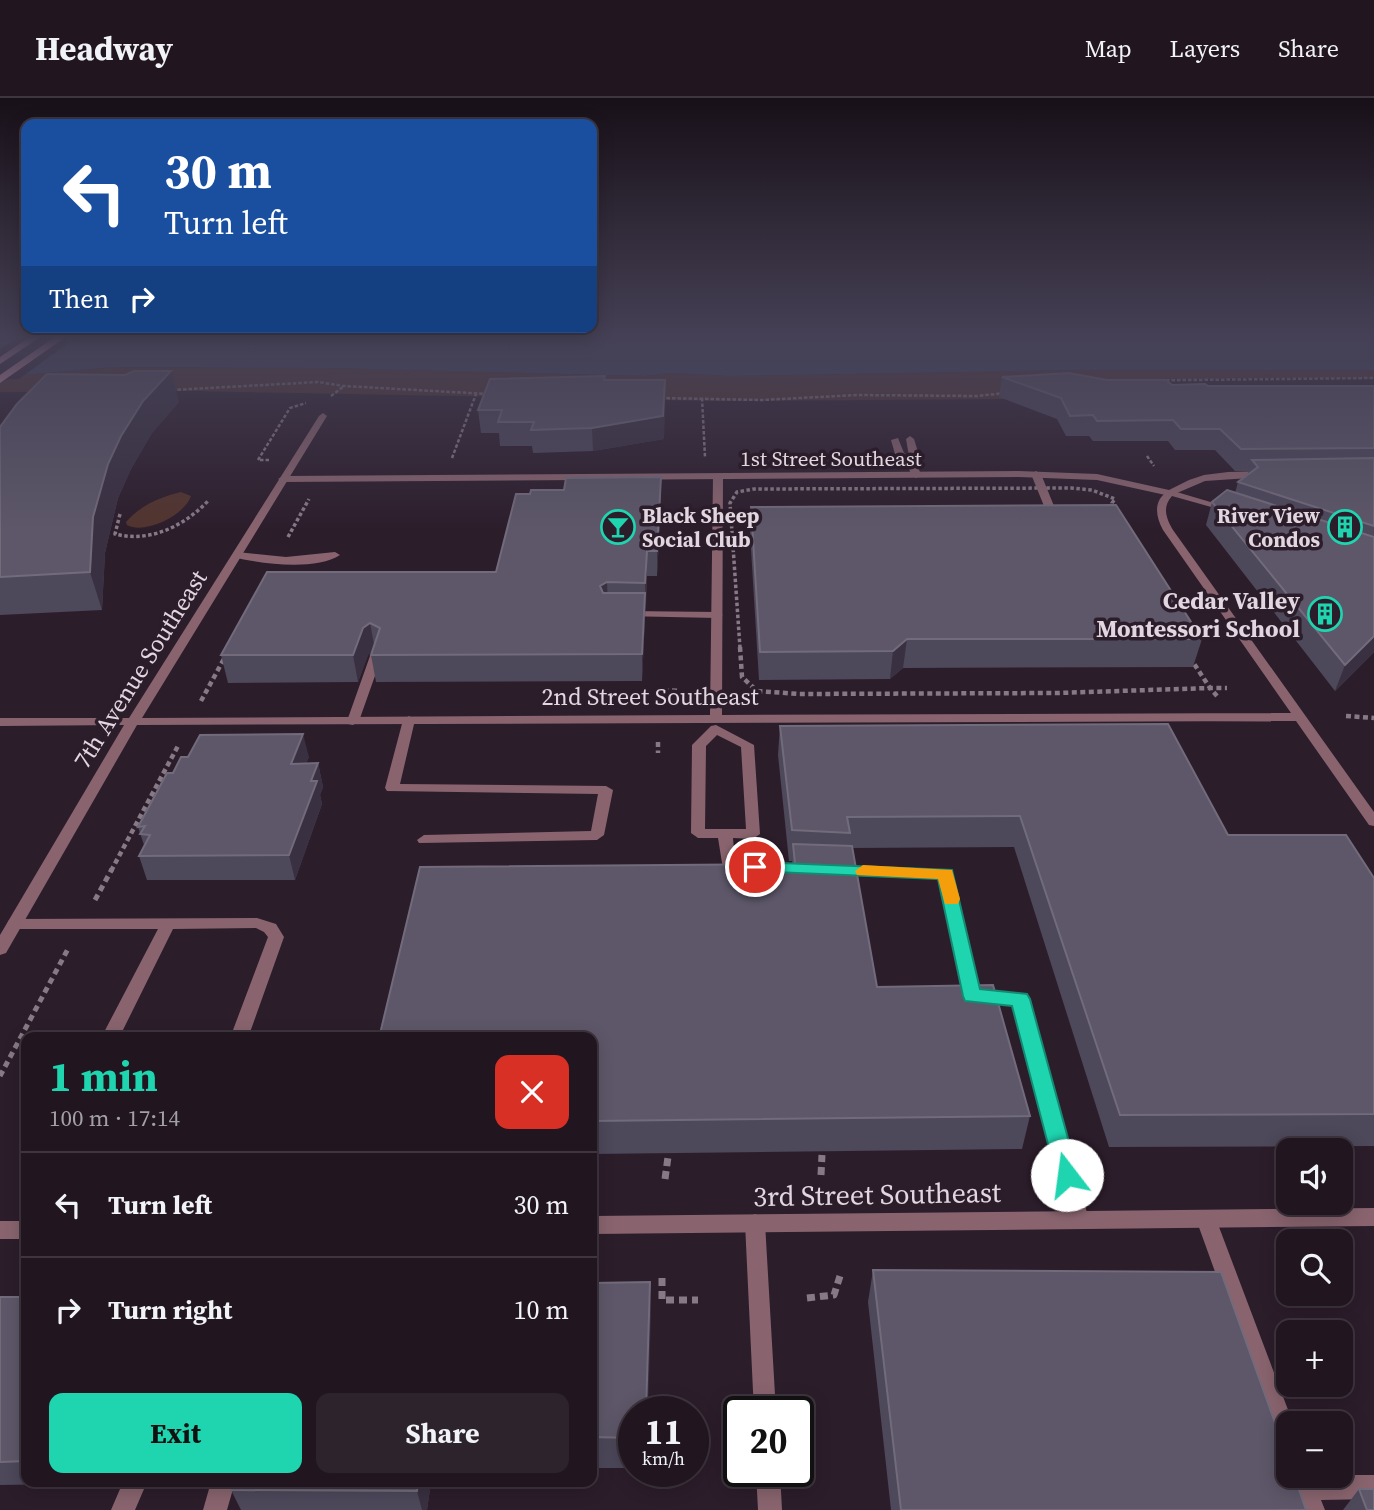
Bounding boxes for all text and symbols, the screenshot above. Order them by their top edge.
text: Headway [35,26,173,71]
text: Map [1085,32,1132,65]
text: Layers [1170,32,1240,65]
text: Share [1278,32,1339,65]
text: 30 m [164,137,272,204]
icon: left [49,147,140,238]
text: Turn left [164,201,288,245]
icon: right [123,280,161,318]
text: Then [49,281,109,317]
street label: 1st Street Southeast [740,444,922,473]
place label: Black Sheep Social Club [642,501,759,554]
place label: River View Condos [1217,501,1320,554]
bar icon: Black Sheep Social Club [599,508,637,546]
building icon: River View Condos [1326,508,1364,546]
street label: 7th Avenue Southeast [66,563,215,774]
place label: Cedar Valley Montessori School [1096,584,1300,645]
building icon: Cedar Valley Montessori School [1306,595,1344,633]
street label: 2nd Street Southeast [541,680,759,713]
pin [725,837,785,897]
icon: arrive [736,848,774,886]
text: 1 min [49,1047,158,1105]
button: close [495,1055,569,1129]
text: 100 m · 17:14 [49,1102,180,1134]
position arrow [1030,1138,1104,1212]
map controls [1276,1138,1353,1488]
button: sound [1276,1138,1353,1215]
street label: 3rd Street Southeast [753,1173,1002,1215]
icon: left [49,1186,87,1224]
text: Turn left [108,1187,212,1223]
text: 30 m [514,1187,569,1223]
button: search [1276,1229,1353,1306]
icon: right [49,1291,87,1329]
text: Turn right [108,1292,232,1328]
text: 10 m [514,1292,569,1328]
button: + [1276,1320,1353,1397]
button: Exit [49,1393,302,1473]
button: Share [316,1393,569,1473]
speed limit sign: 20 [723,1396,814,1487]
text: 11 [645,1408,682,1456]
button: − [1276,1411,1353,1488]
text: km/h [642,1446,685,1471]

